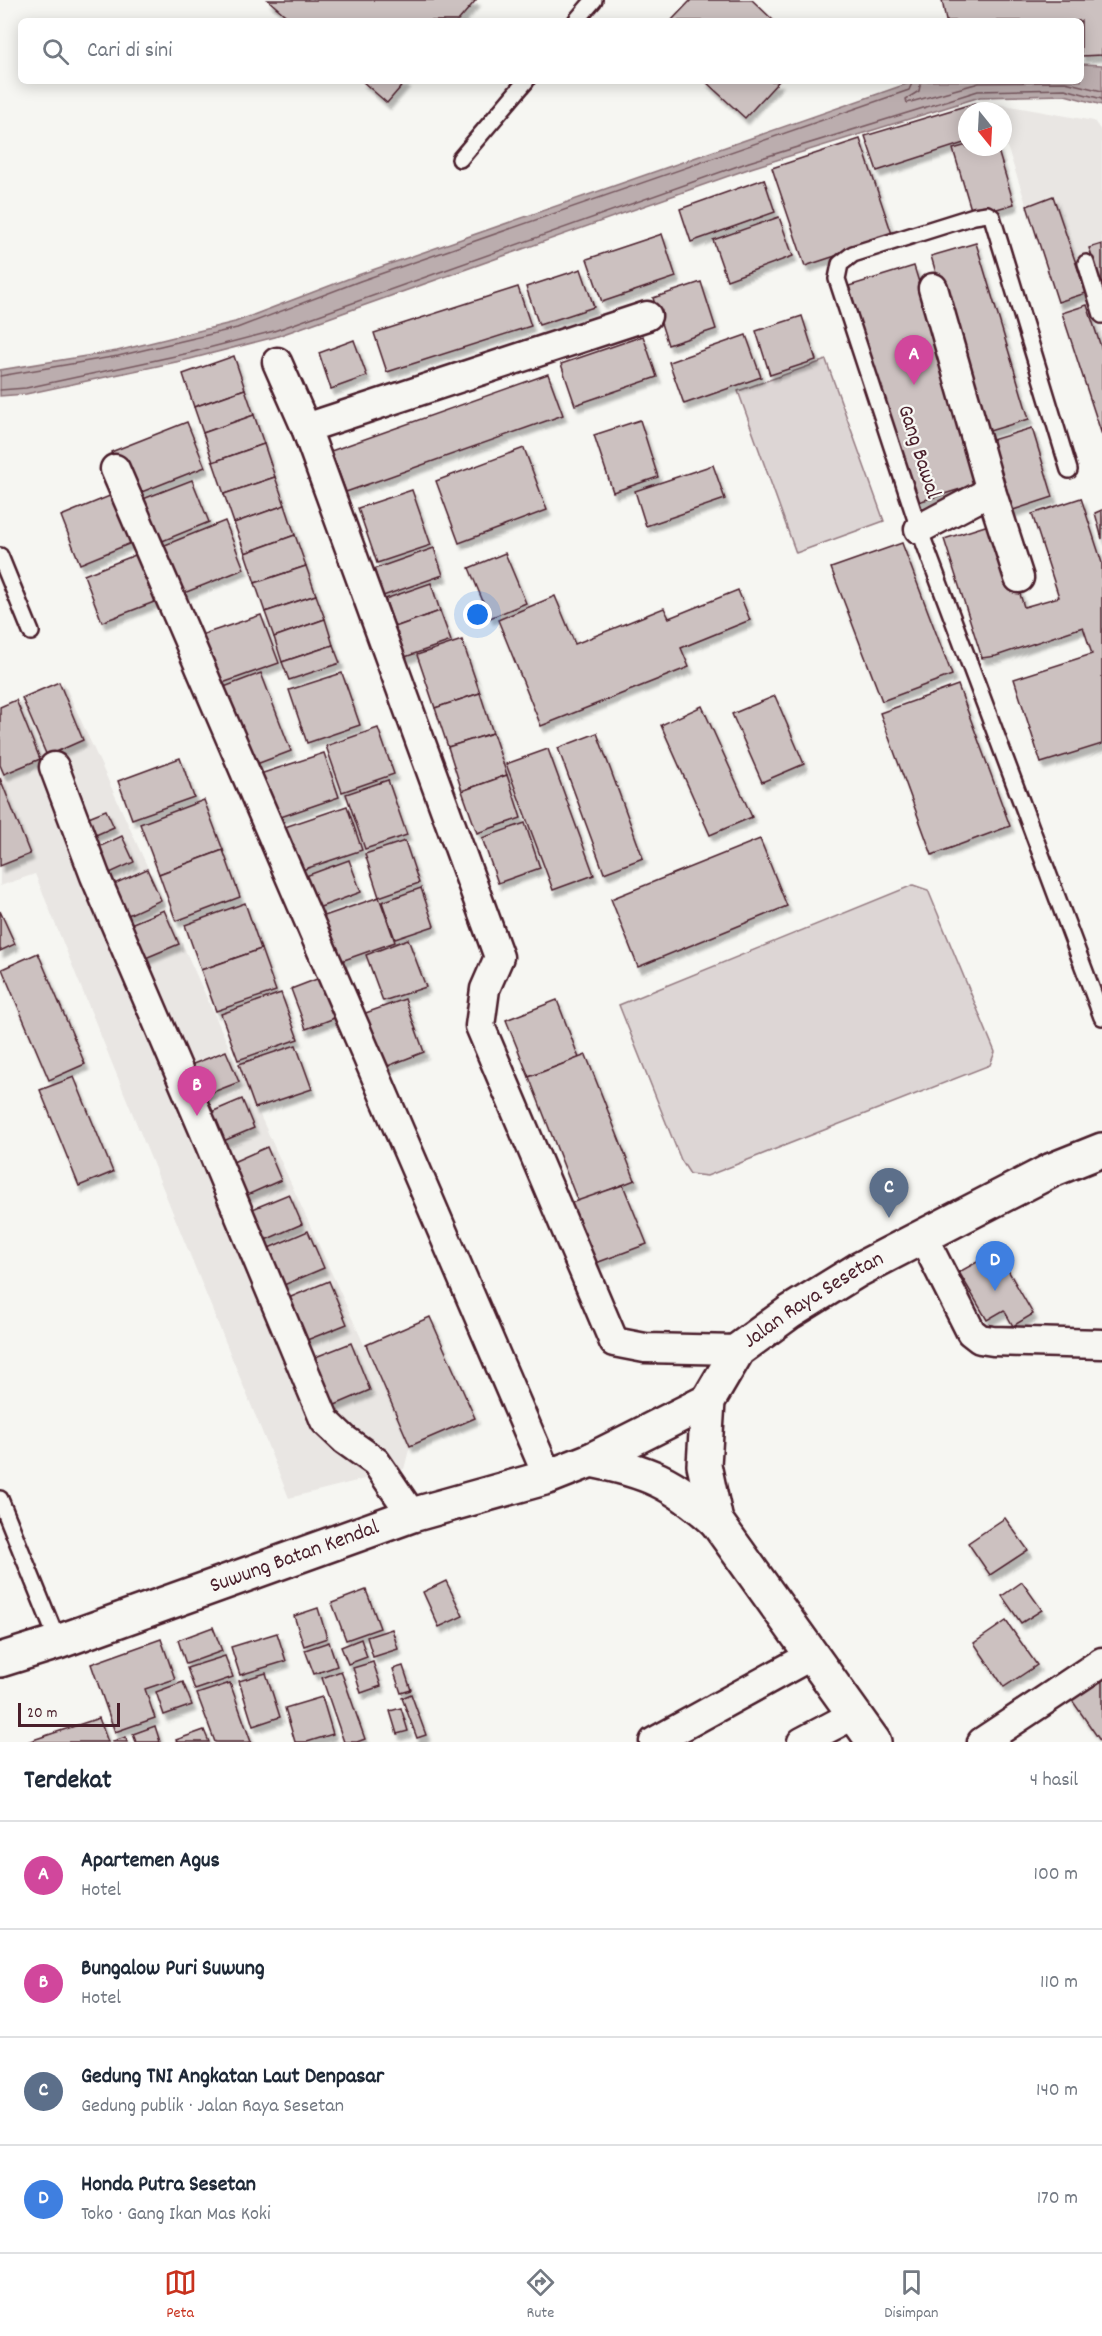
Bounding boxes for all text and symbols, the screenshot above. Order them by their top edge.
search box [18,18,1084,84]
icon: search [39,35,72,68]
text: Cari di sini [87,36,172,67]
north arrow [958,102,1012,156]
pin: A [894,336,934,385]
street label: Gang Bawal [888,401,948,503]
your location [463,600,492,629]
pin: B [178,1066,216,1116]
pin: C [870,1168,908,1218]
pin: D [976,1242,1014,1291]
street label: Jalan Raya Sesetan [737,1244,889,1357]
street label: Suwung Batan Kendal [205,1512,384,1602]
scale bar [18,1700,120,1728]
text: 20 m [27,1702,57,1725]
text: Terdekat [24,1763,112,1800]
text: 4 hasil [1030,1767,1078,1795]
text: Apartemen Agus [81,1846,220,1877]
text: A [38,1861,49,1889]
text: 100 m [1034,1861,1078,1889]
text: Hotel [81,1877,121,1905]
text: Bungalow Puri Suwung [81,1954,265,1985]
text: B [39,1969,48,1997]
text: 110 m [1040,1969,1078,1997]
text: Hotel [81,1985,121,2013]
text: Gedung TNI Angkatan Laut Denpasar [81,2062,384,2093]
text: C [39,2077,48,2105]
text: 140 m [1036,2077,1078,2105]
text: Gedung publik · Jalan Raya Sesetan [81,2093,344,2121]
text: Honda Putra Sesetan [81,2170,256,2201]
text: D [38,2185,49,2213]
text: 170 m [1037,2185,1078,2213]
text: Toko · Gang Ikan Mas Koki [81,2201,271,2229]
tab: Peta [164,2266,197,2325]
tab: Rute [524,2266,557,2325]
tab: Disimpan [884,2266,938,2325]

